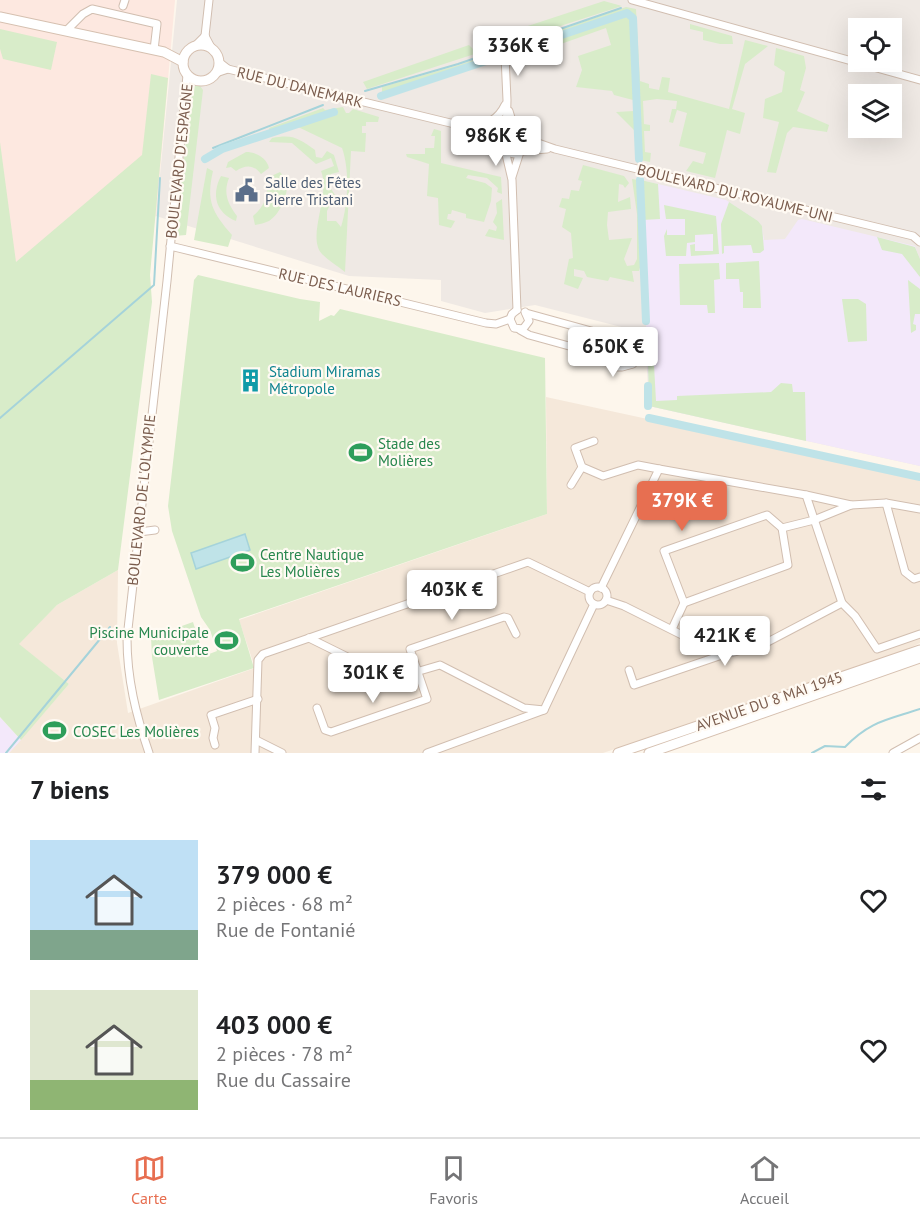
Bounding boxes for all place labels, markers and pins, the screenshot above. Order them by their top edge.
pin: 336K € [469,26,567,77]
pin: 986K € [447,116,545,167]
place label: Salle des Fêtes Pierre Tristani [265,173,361,209]
public building icon: Salle des Fêtes Pierre Tristani [234,178,260,204]
pin: 650K € [564,327,662,378]
place label: Stadium Miramas Métropole [269,362,380,398]
building icon: Stadium Miramas Métropole [238,367,264,393]
place label: Stade des Molières [378,434,440,470]
sports icon: Stade des Molières [347,439,373,465]
pin: 379K € [633,481,731,532]
place label: Centre Nautique Les Molières [260,545,364,581]
sports icon: Centre Nautique Les Molières [229,550,255,576]
pin: 403K € [403,570,501,621]
pin: 421K € [676,616,774,667]
place label: Piscine Municipale couverte [89,623,209,659]
sports icon: Piscine Municipale couverte [214,628,240,654]
pin: 301K € [324,653,422,704]
sports icon: COSEC Les Molières [42,718,68,744]
place label: COSEC Les Molières [73,722,199,741]

